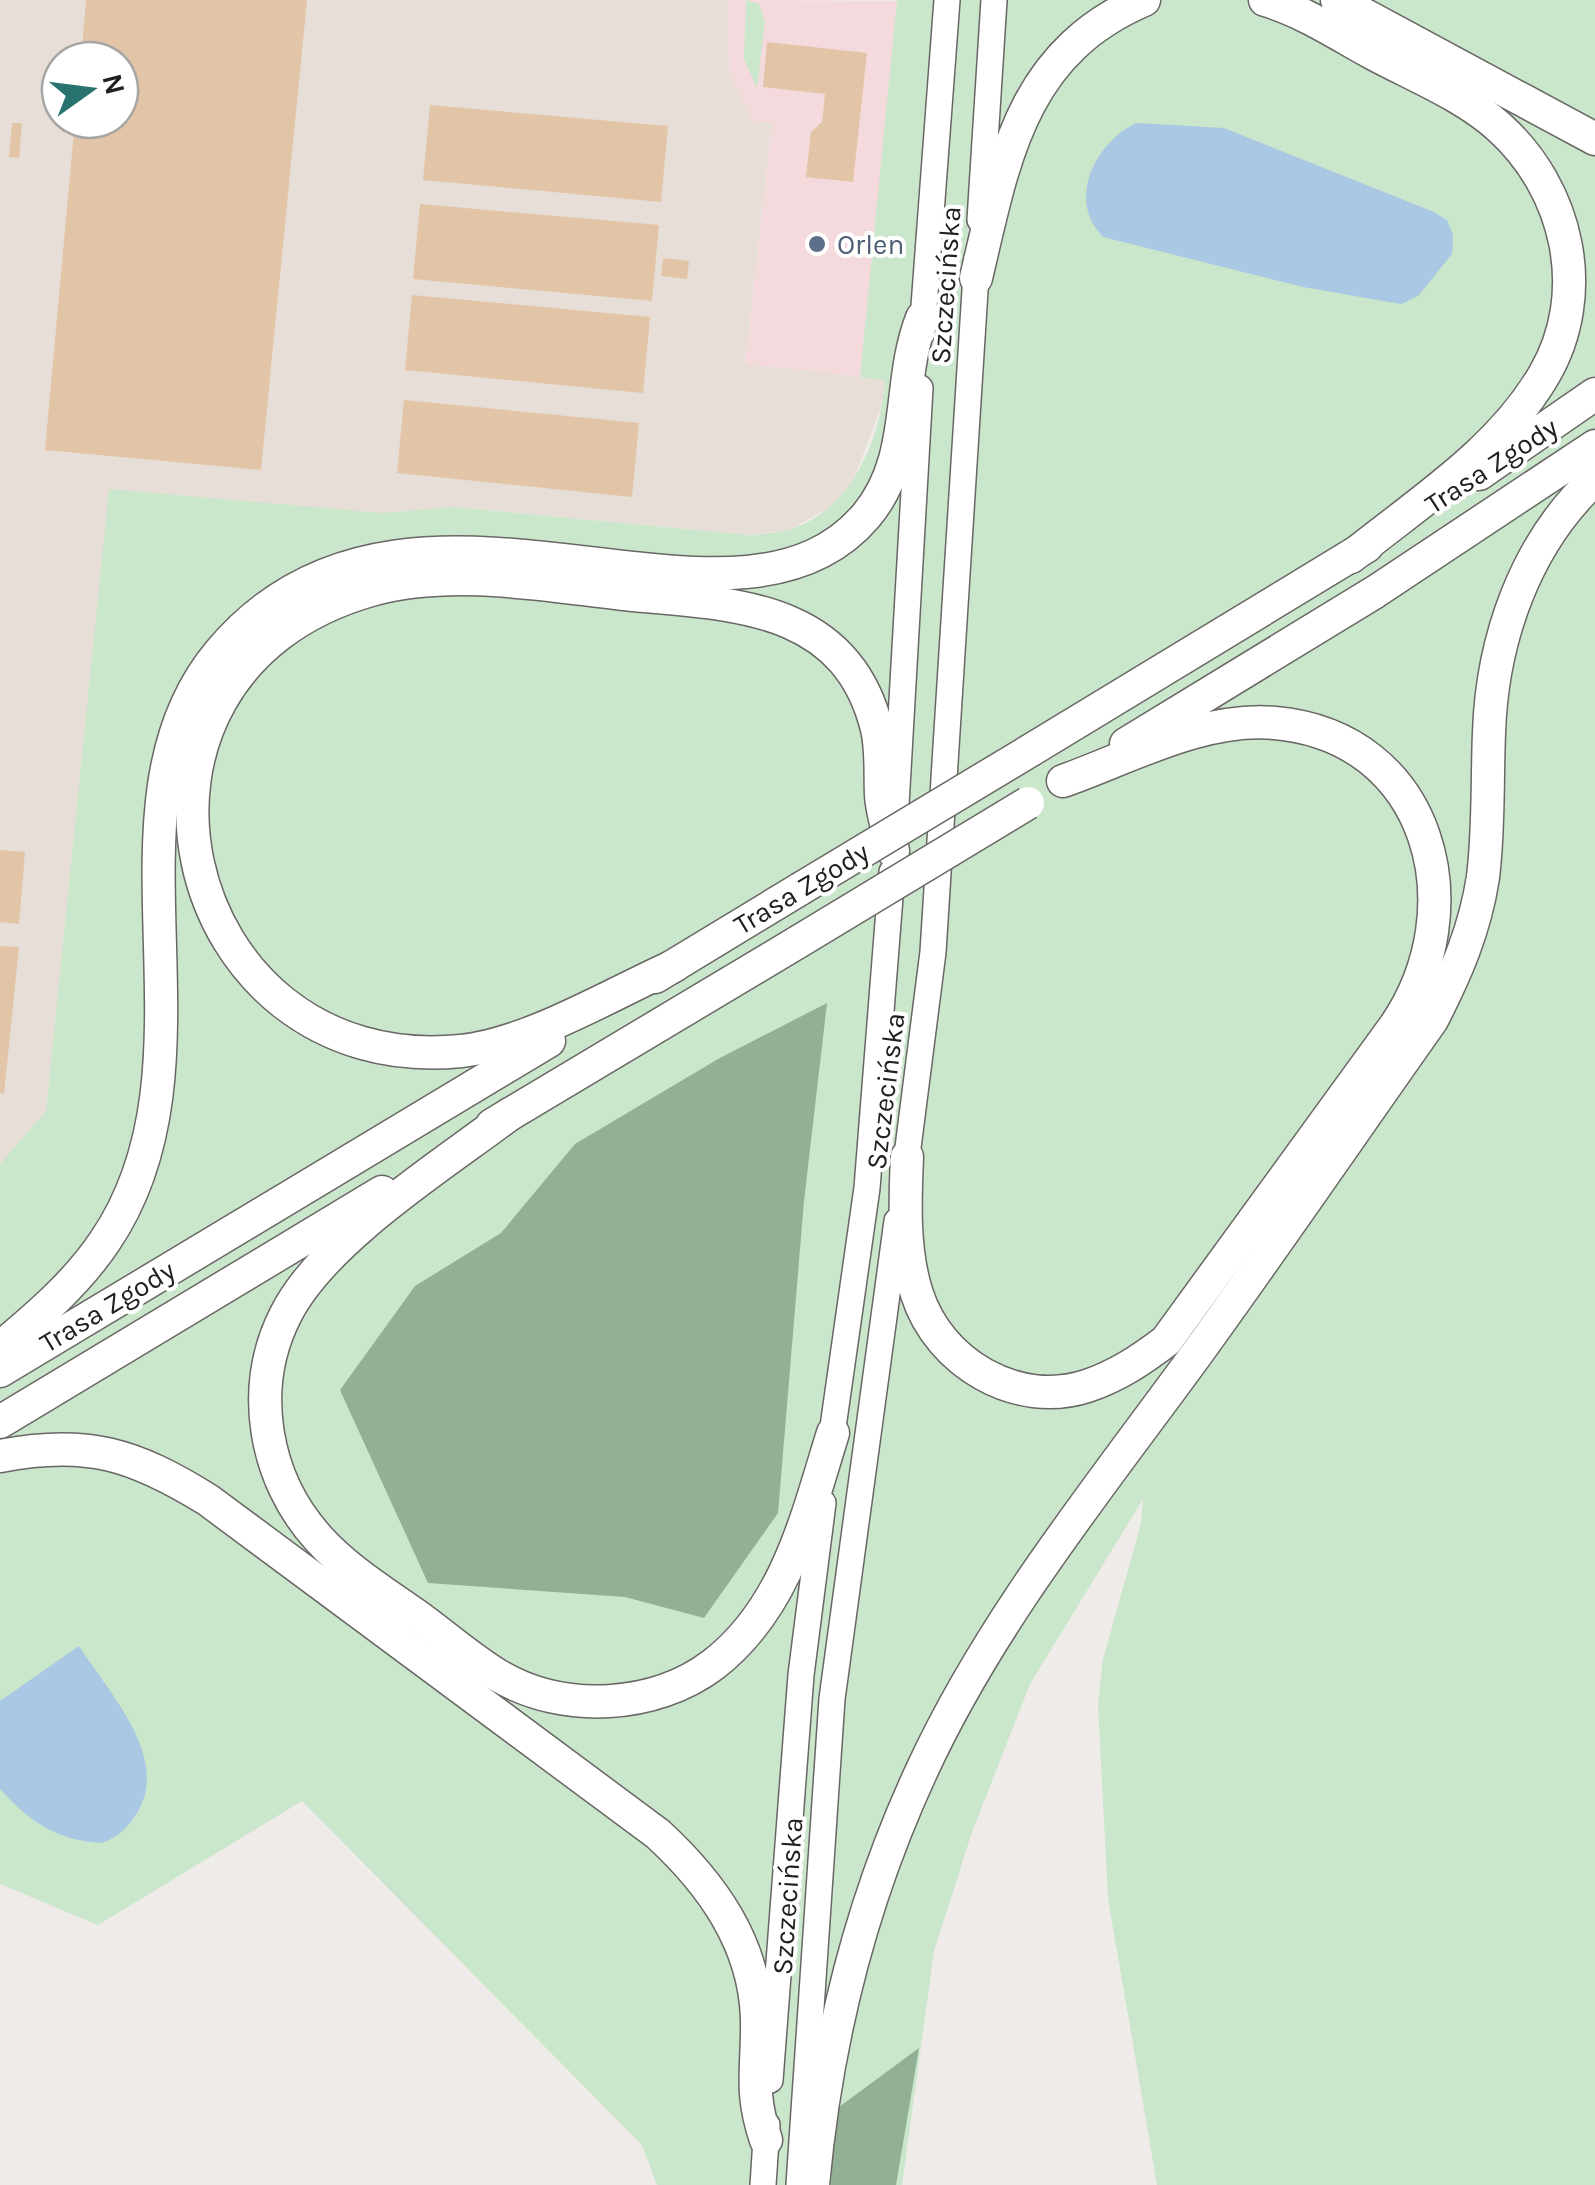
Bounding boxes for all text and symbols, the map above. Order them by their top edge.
north arrow [40,40,140,140]
text: N [95,70,132,98]
street label: Szczecińska [924,205,967,365]
place label: Orlen [837,228,904,261]
marker: Orlen [806,233,828,255]
street label: Trasa Zgody [1419,410,1564,521]
street label: Trasa Zgody [728,835,875,942]
street label: Szczecińska [859,1011,911,1171]
street label: Trasa Zgody [34,1253,181,1360]
street label: Szczecińska [766,1816,809,1976]

